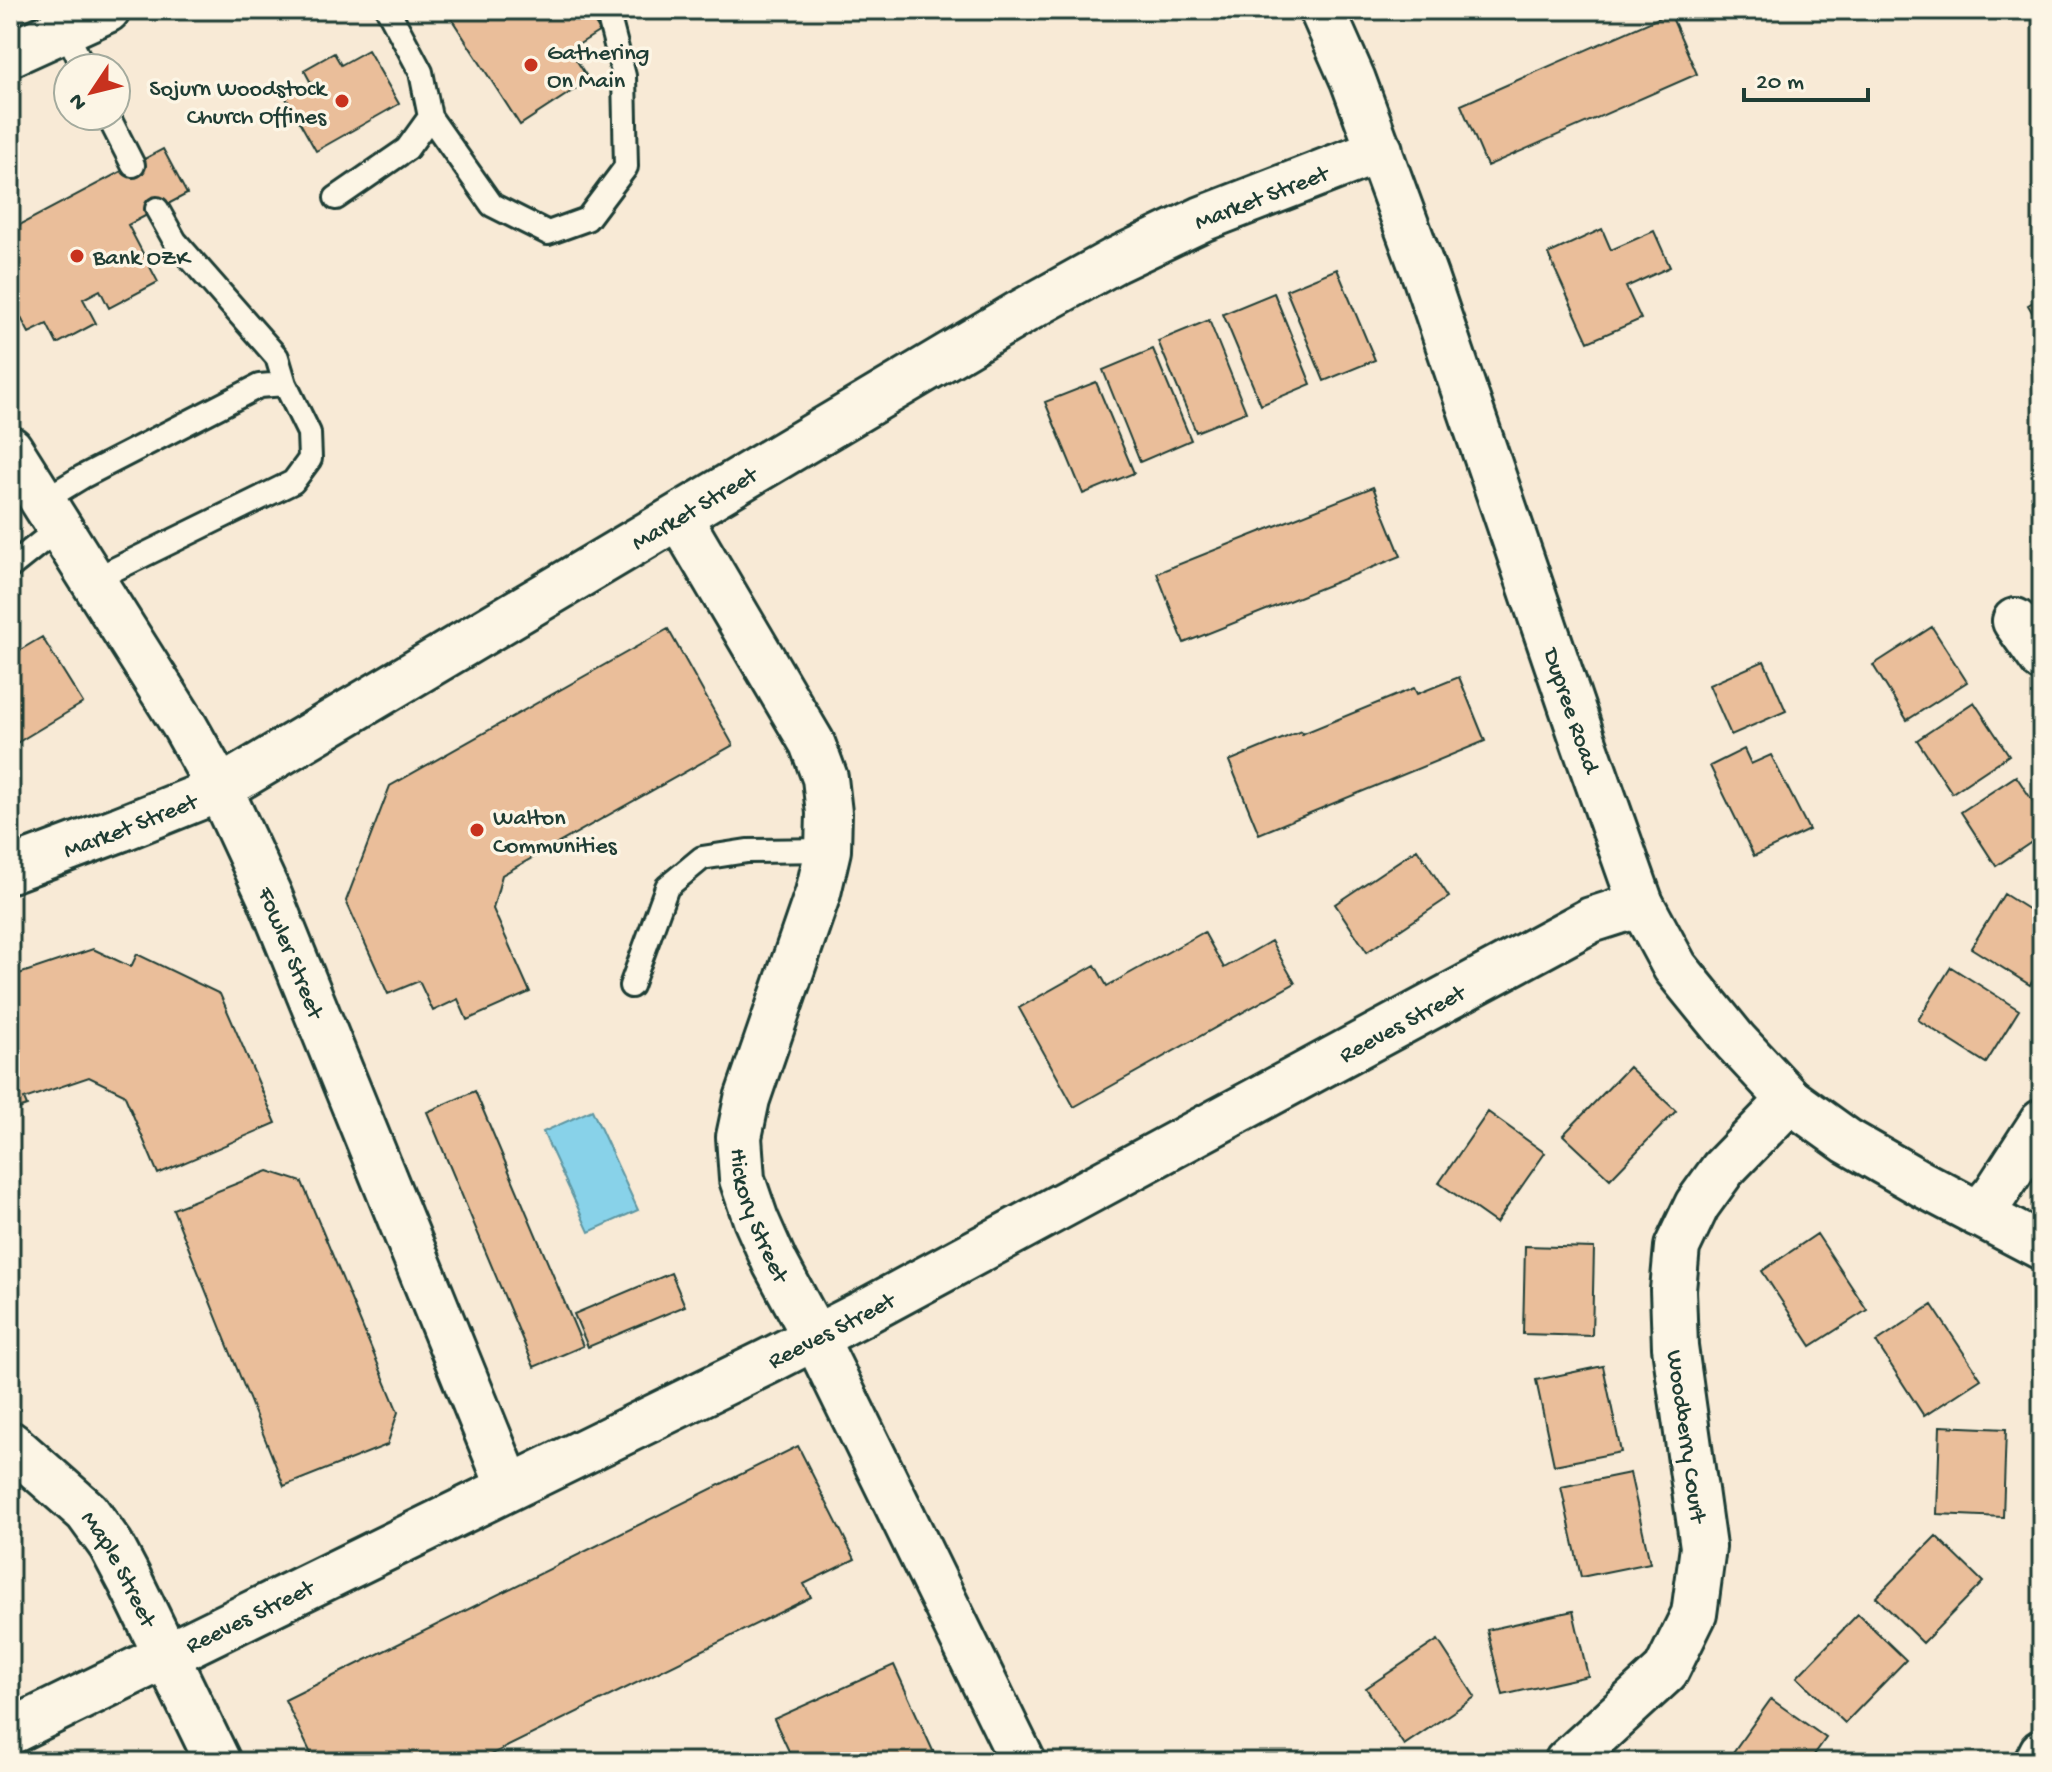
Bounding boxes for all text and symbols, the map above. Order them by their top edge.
place label: Gathering On Main [547,40,649,97]
north arrow [52,52,132,132]
scale bar [1744,52,1868,102]
marker: Gathering On Main [522,56,540,74]
text: 20 m [1756,69,1804,98]
place label: Sojurn Woodstock Church Offines [149,76,328,133]
text: N [64,88,94,115]
marker: Sojurn Woodstock Church Offines [333,92,351,110]
street label: Market Street [1191,160,1335,238]
place label: Bank OZK [92,245,192,274]
marker: Bank OZK [68,247,86,265]
street label: Market Street [627,461,765,559]
street label: Dupree Road [1534,643,1605,779]
street label: Market Street [60,788,204,867]
place label: Walton Communities [493,805,618,862]
marker: Walton Communities [468,821,486,839]
street label: Fowler Street [249,882,329,1025]
street label: Reeves Street [1335,979,1473,1071]
street label: Hickory Street [722,1147,795,1290]
street label: Reeves Street [764,1287,903,1377]
street label: Woodberry Court [1658,1348,1711,1527]
street label: Maple Street [73,1506,162,1634]
street label: Reeves Street [182,1574,321,1662]

